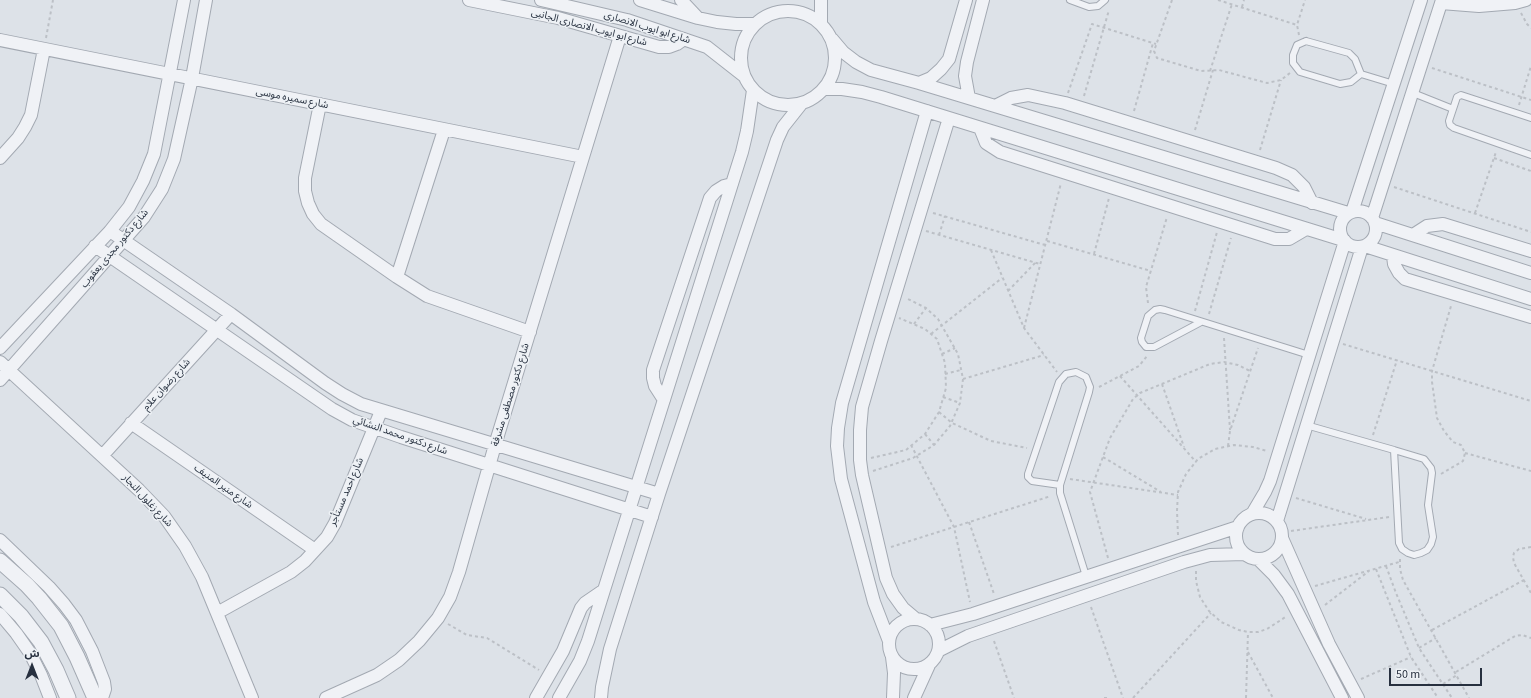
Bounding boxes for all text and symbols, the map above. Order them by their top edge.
street label: شارع ابو ايوب الانصارى الجانبى [530,7,648,49]
street label: شارع ابو ايوب الانصارى [602,9,692,47]
street label: شارع سميره موسى [255,86,329,112]
street label: شارع دكتور مجدى يعقوب [79,207,151,291]
street label: شارع دكتور مصطفى مشرفة [490,342,532,448]
street label: شارع رضوان علام [141,357,193,413]
street label: شارع دكتور محمد النشائي [351,414,449,458]
street label: شارع احمد مستأجر [327,456,367,528]
street label: شارع منير المنيف [191,462,255,512]
street label: شارع زغلول النجار [119,472,175,530]
north arrow [12,646,52,686]
text: ش [24,646,40,661]
scale bar [1391,660,1484,686]
text: 50 m [1396,666,1420,683]

